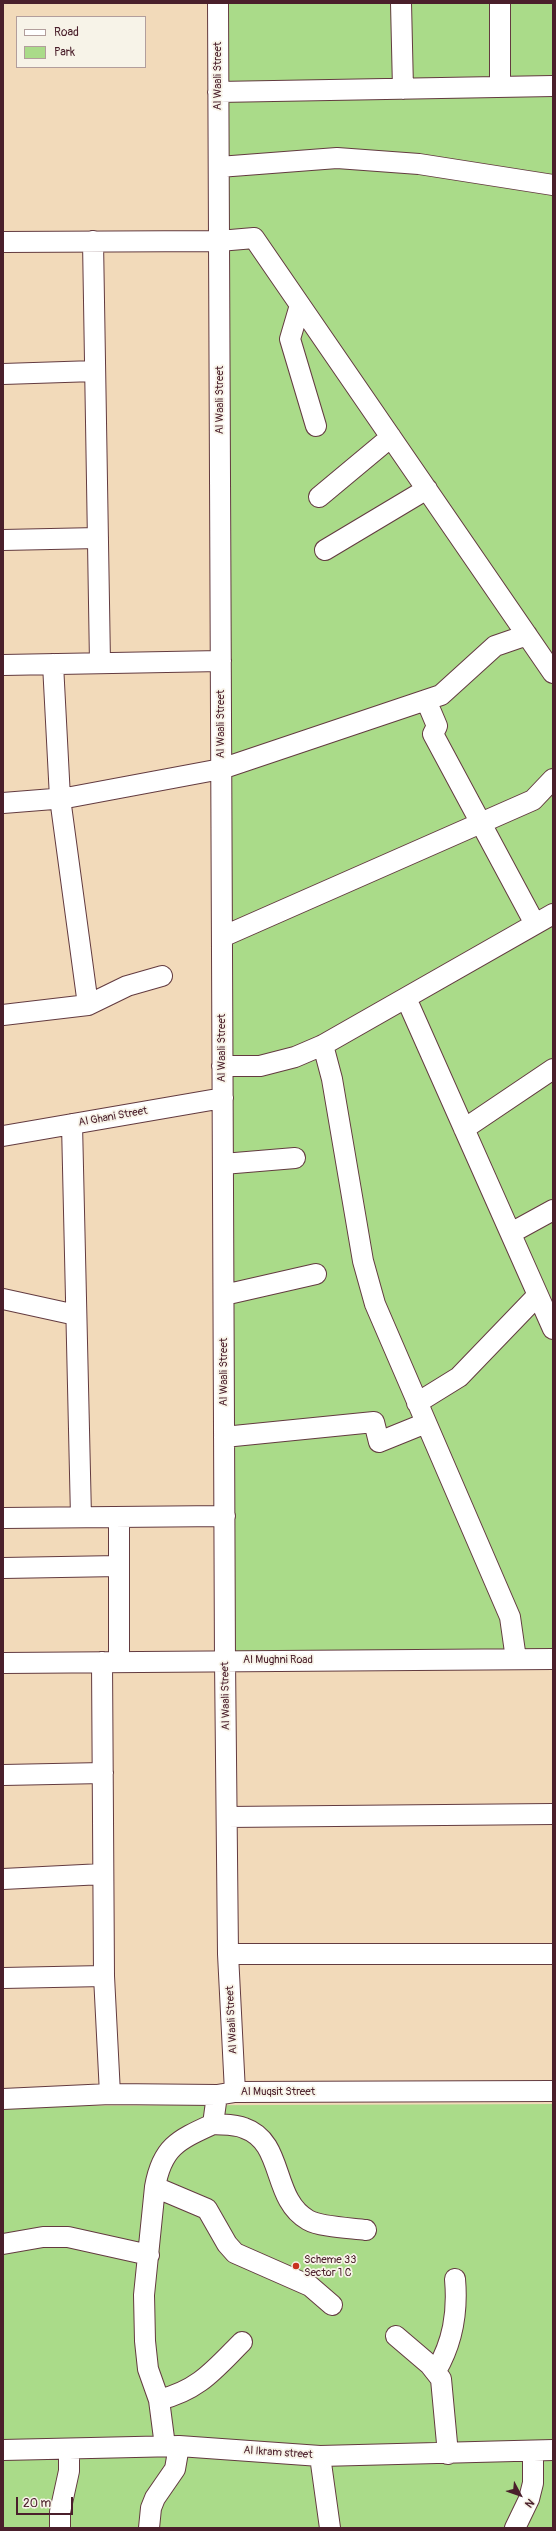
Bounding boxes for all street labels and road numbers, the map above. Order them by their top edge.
street label: Al Waali Street [211,42,225,110]
street label: Al Waali Street [213,366,227,434]
street label: Al Waali Street [214,690,228,758]
street label: Al Waali Street [215,1014,229,1082]
street label: Al Ghani Street [77,1104,149,1130]
street label: Al Waali Street [217,1338,231,1406]
street label: Al Mughni Road [243,1653,313,1667]
street label: Al Waali Street [219,1662,233,1730]
street label: Al Waali Street [224,1985,240,2055]
street label: Al Muqsit Street [241,2085,315,2099]
street label: Al Ikram street [243,2444,313,2462]

